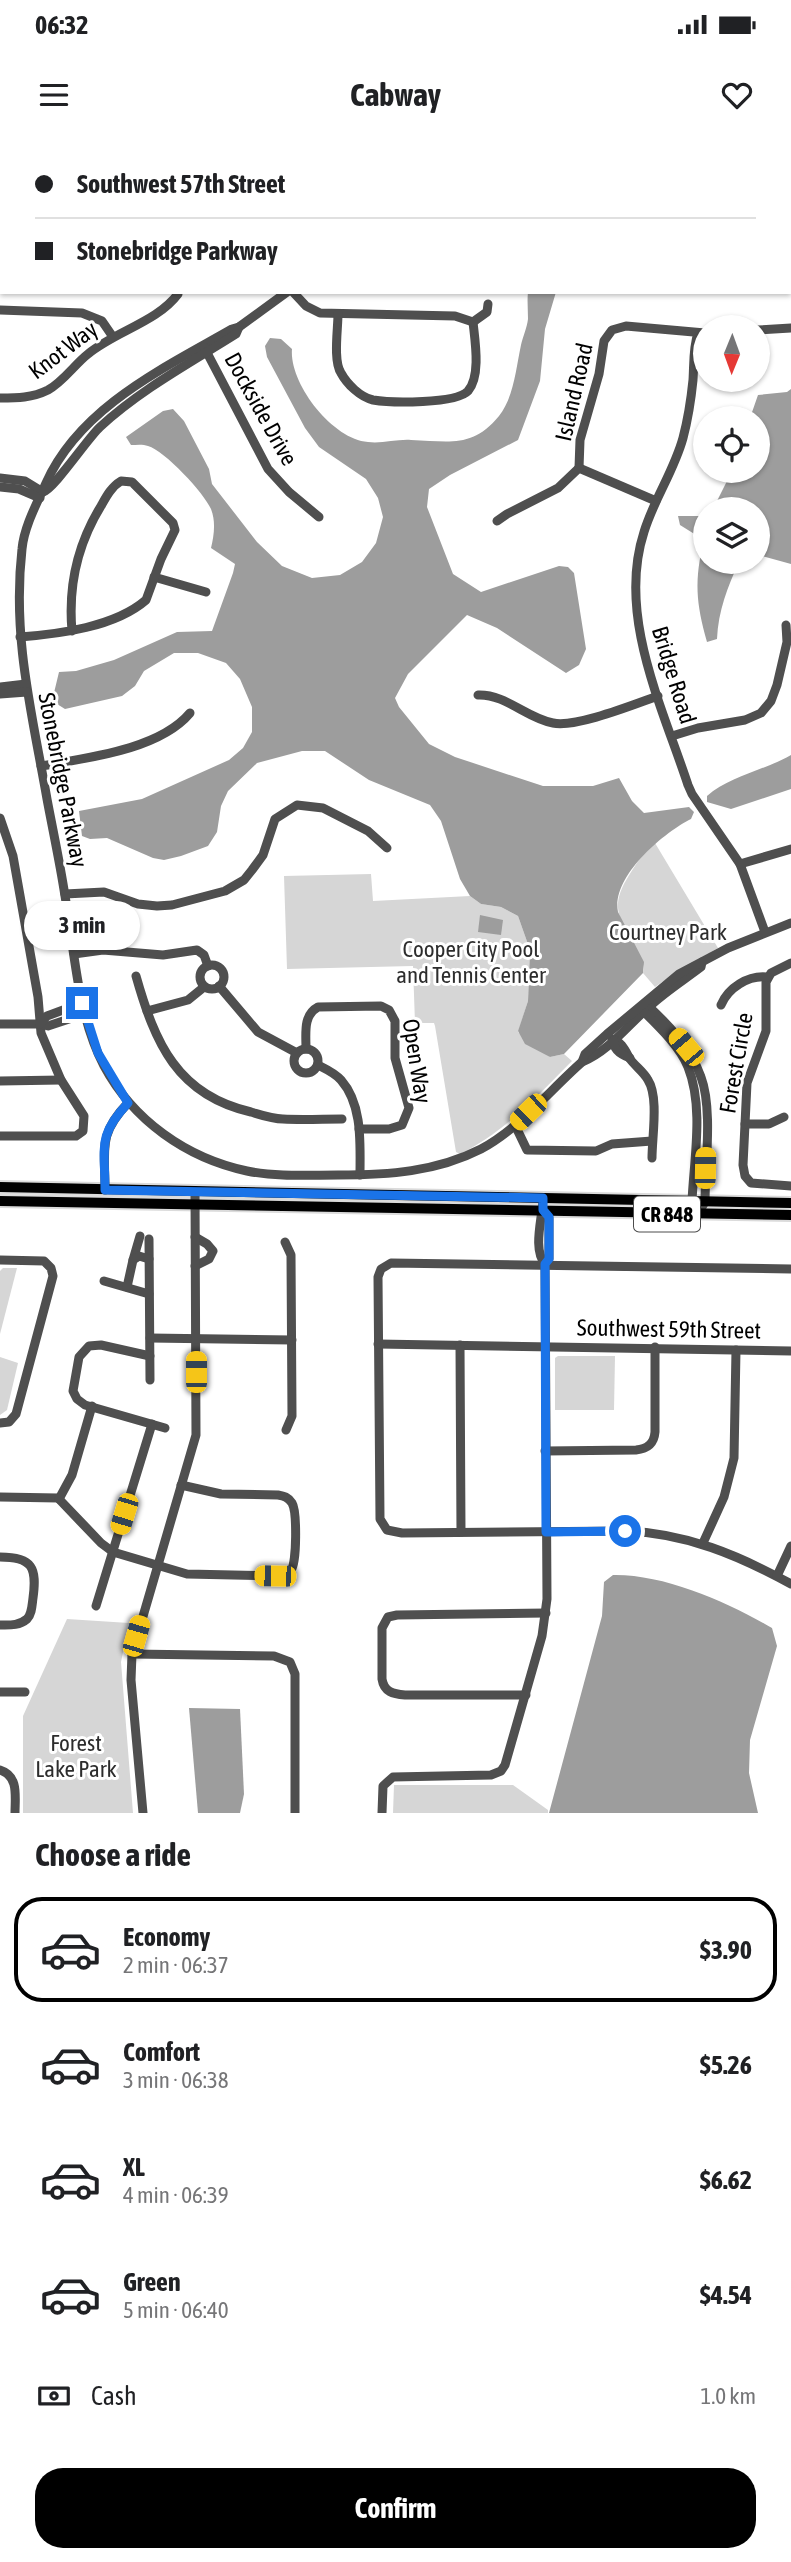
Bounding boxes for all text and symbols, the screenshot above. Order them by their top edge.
text: 06:32 [35,10,89,40]
icon: menu [35,76,73,114]
text: Cabway [350,76,441,113]
icon: heart [718,76,756,114]
text: Southwest 57th Street [77,169,285,199]
text: Stonebridge Parkway [77,236,278,266]
north arrow [693,315,770,392]
map controls [693,315,770,574]
street label: Knot Way [24,316,102,384]
street label: Island Road [550,340,598,444]
street label: Dockside Drive [219,348,303,470]
button: locate [693,406,770,483]
button: layers [693,497,770,574]
street label: Bridge Road [647,623,701,727]
street label: Stonebridge Parkway [33,690,93,870]
callout: 3 min [24,902,140,950]
text: 3 min [59,912,105,938]
park label: Courtney Park [609,919,727,945]
park label: Cooper City Pool and Tennis Center [396,936,547,988]
route end [66,987,98,1019]
street label: Forest Circle [714,1011,758,1115]
street label: Open Way [397,1017,437,1105]
car [665,1024,708,1070]
car [506,1090,551,1134]
car [695,1147,716,1189]
road number: CR 848 [634,1196,700,1232]
street label: Southwest 59th Street [577,1314,761,1344]
car [186,1351,207,1393]
car [108,1491,141,1537]
route start [609,1515,641,1547]
car [254,1565,297,1587]
car [121,1613,152,1659]
park label: Forest Lake Park [35,1730,117,1782]
text: Choose a ride [35,1836,191,1873]
icon: car [39,1918,102,1981]
text: Economy [123,1922,210,1952]
text: $3.90 [700,1935,752,1965]
text: 2 min · 06:37 [123,1952,229,1978]
icon: car [39,2033,102,2096]
text: Comfort [123,2037,200,2067]
text: $5.26 [700,2050,752,2080]
text: 3 min · 06:38 [123,2067,229,2093]
icon: car [39,2148,102,2211]
text: XL [123,2152,145,2182]
text: $6.62 [700,2165,752,2195]
text: 4 min · 06:39 [123,2182,229,2208]
icon: car [39,2263,102,2326]
text: Green [123,2267,181,2297]
text: $4.54 [700,2280,752,2310]
text: 5 min · 06:40 [123,2297,229,2323]
icon: cash [35,2377,73,2415]
text: Cash [91,2381,137,2411]
text: 1.0 km [700,2383,756,2409]
button: Confirm [35,2468,756,2548]

